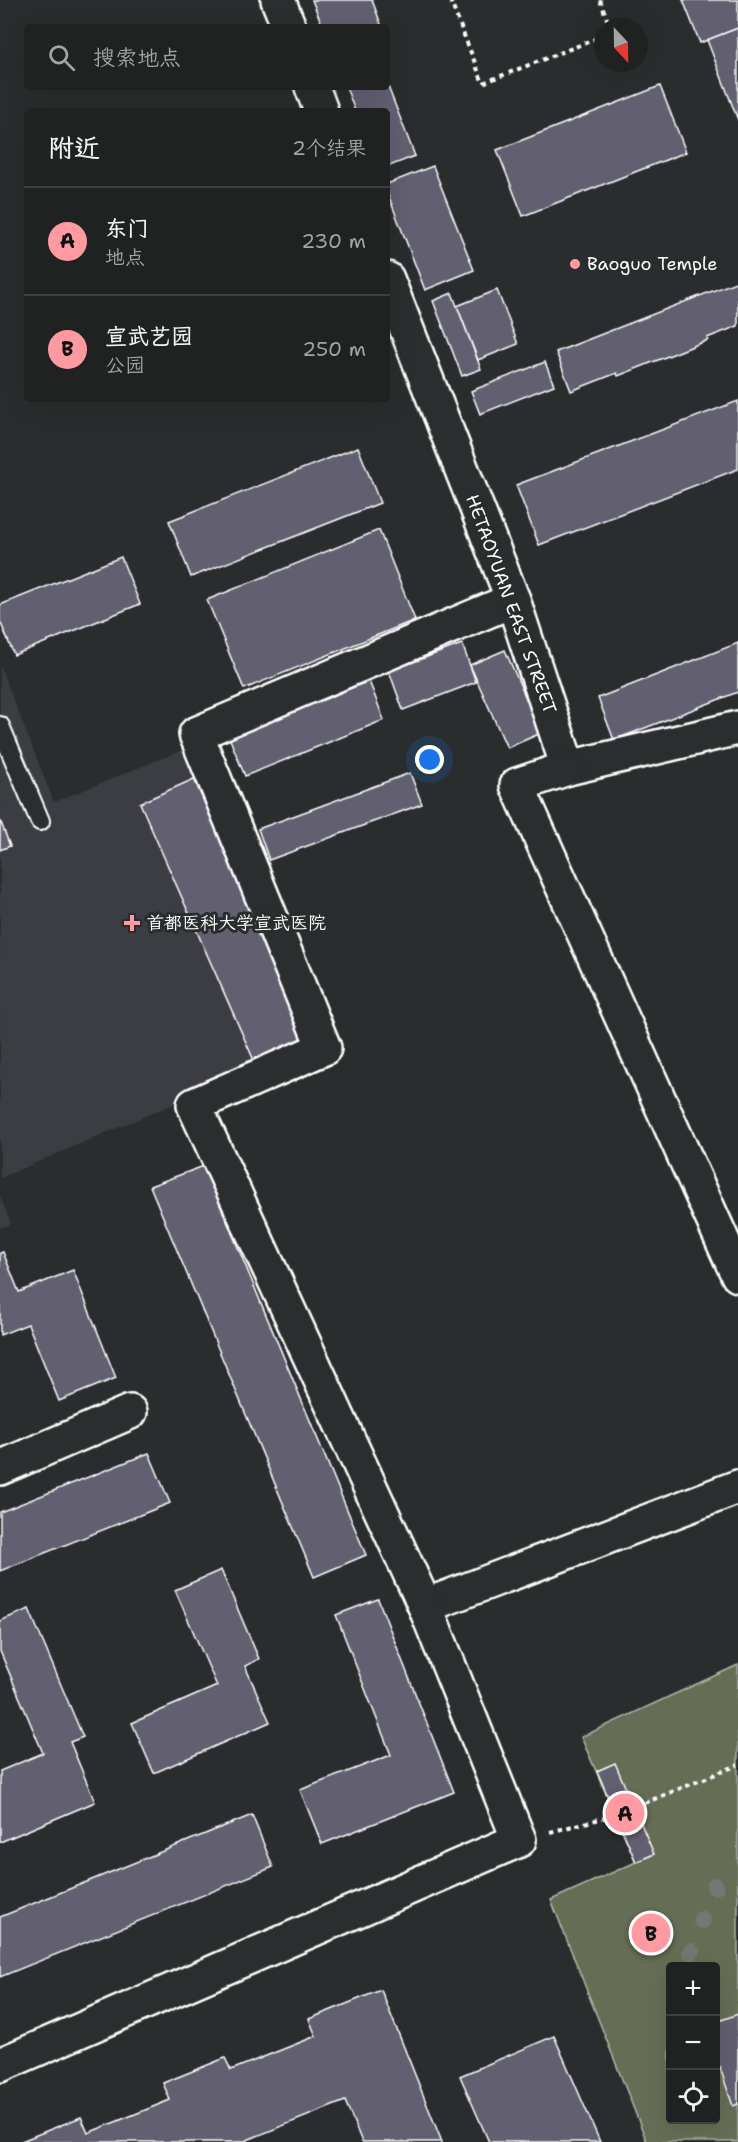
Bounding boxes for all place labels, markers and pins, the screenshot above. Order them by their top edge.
place label: Baoguo Temple [587,252,718,276]
marker: Baoguo Temple [568,257,582,271]
place label: 首都医科大学宣武医院 [146,911,326,935]
marker: 首都医科大学宣武医院 [123,914,141,932]
pin: A [606,1790,644,1836]
pin: B [632,1910,670,1956]

